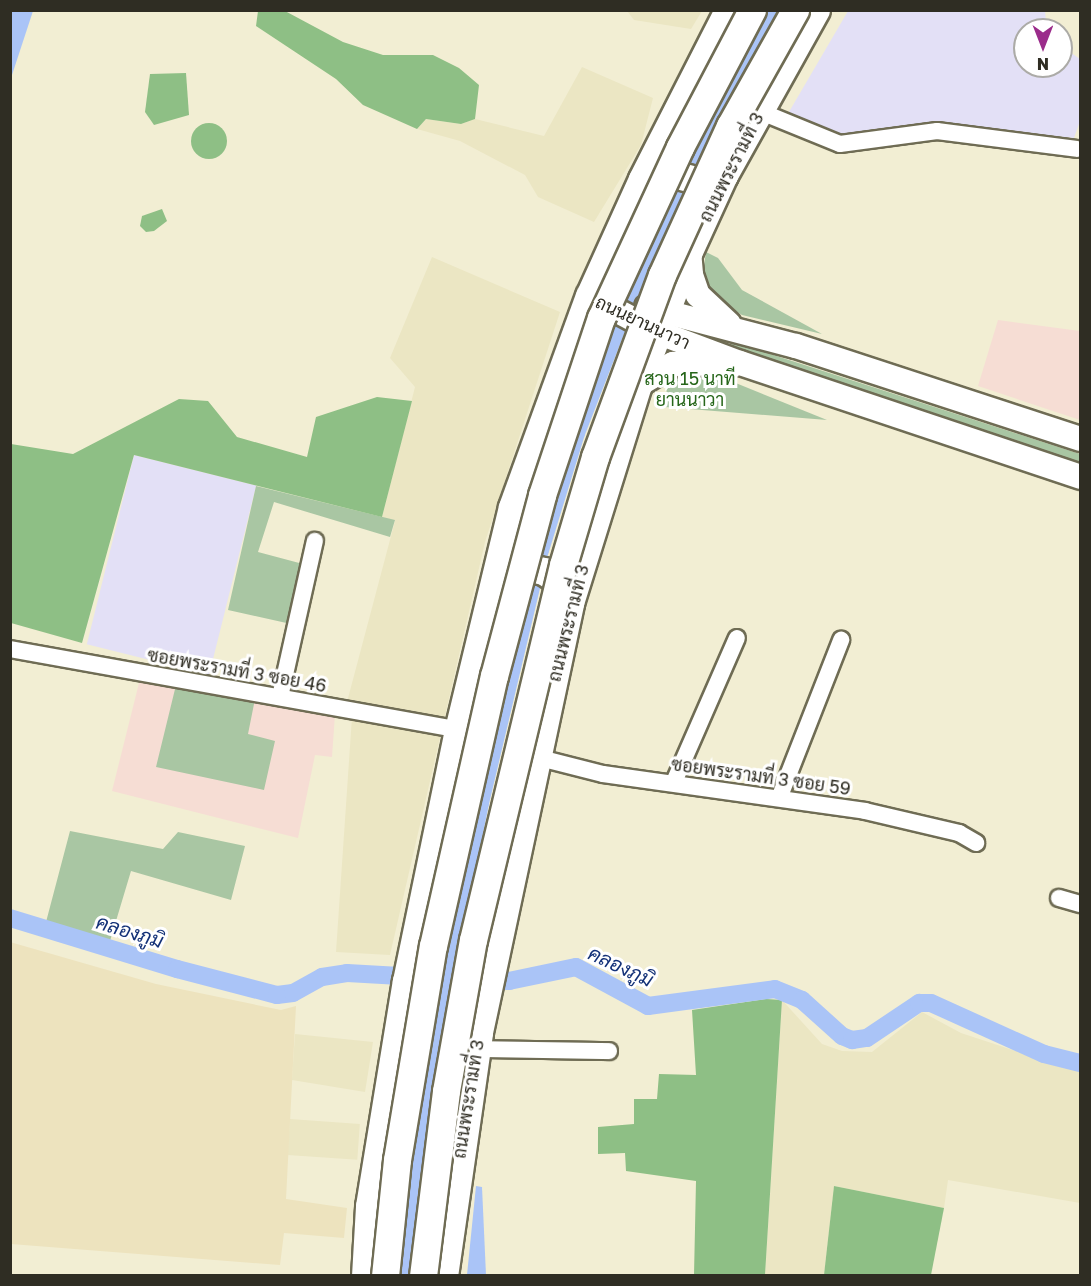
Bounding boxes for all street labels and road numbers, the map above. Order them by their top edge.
street label: ถนนพระรามที่ 3 [694,109,768,225]
street label: ถนนยานนาวา [592,291,694,353]
street label: ถนนพระรามที่ 3 [543,562,593,684]
street label: ซอยพระรามที่ 3 ซอย 46 [146,644,328,696]
street label: ซอยพระรามที่ 3 ซอย 59 [670,753,852,799]
street label: ถนนพระรามที่ 3 [448,1038,488,1160]

